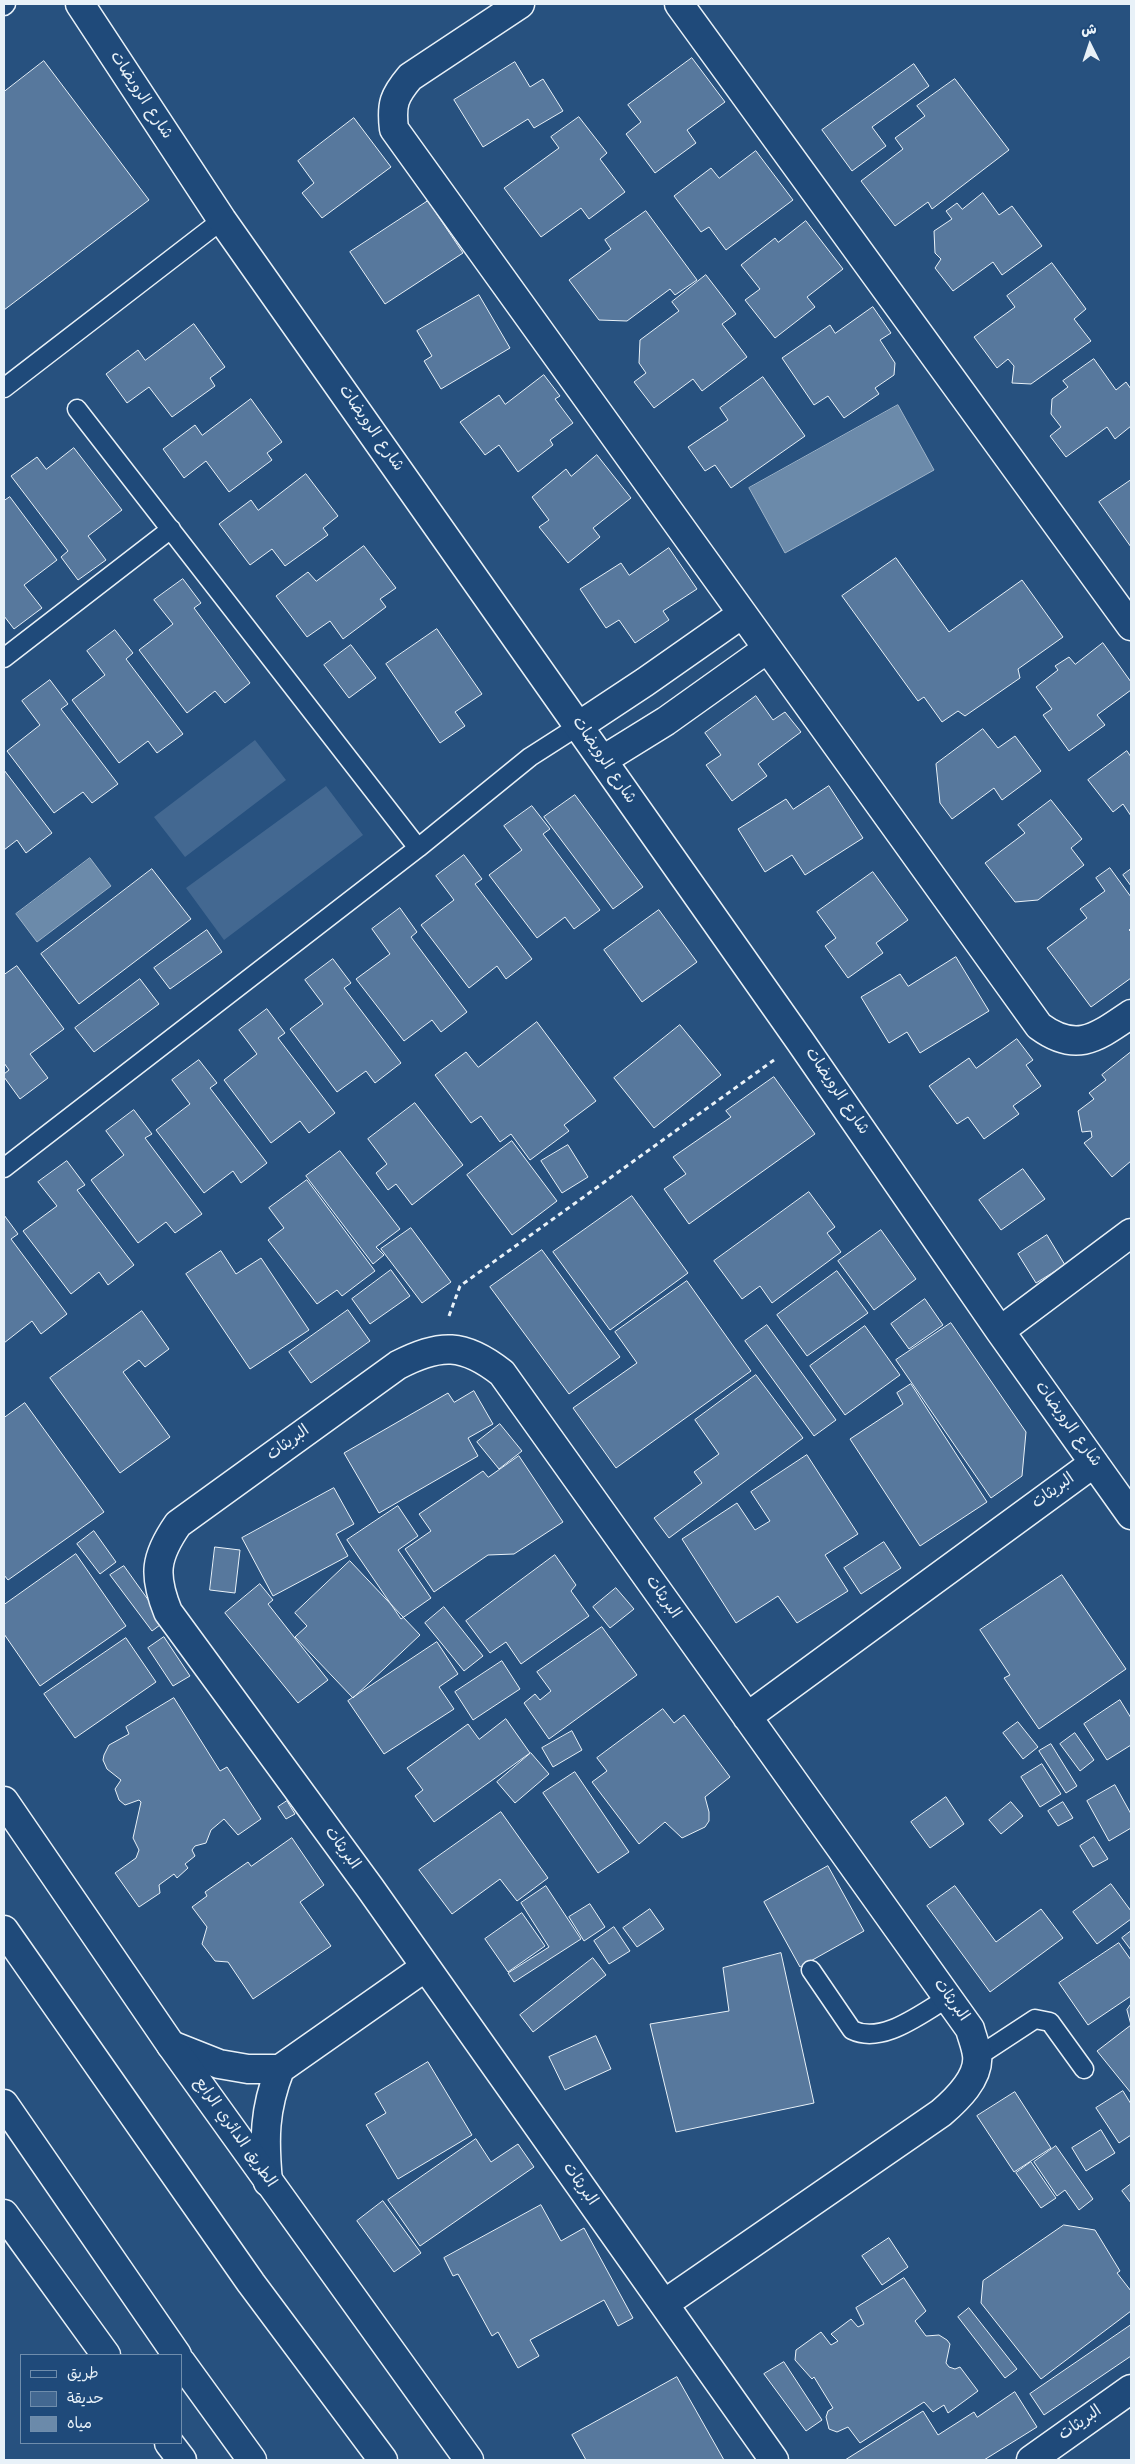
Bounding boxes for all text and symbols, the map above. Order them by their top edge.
text: ش [1081,19,1097,42]
north arrow [1065,20,1115,70]
street label: شارع الرويضات [104,48,176,144]
street label: شارع الرويضات [333,382,407,476]
street label: شارع الرويضات [567,714,639,808]
street label: شارع الرويضات [800,1045,872,1139]
street label: شارع الرويضات [1030,1379,1104,1471]
street label: البريثات [264,1422,314,1466]
street label: البريثات [1029,1470,1079,1514]
street label: البريثات [640,1573,684,1623]
street label: البريثات [319,1824,363,1874]
street label: البريثات [928,1976,972,2026]
street label: الطريق الدائري الرابع [189,2074,279,2192]
street label: البريثات [557,2160,601,2210]
legend [20,2354,182,2444]
text: طريق [67,2362,99,2386]
text: حديقة [67,2387,104,2411]
street label: البريثات [1056,2402,1106,2446]
text: مياه [67,2412,92,2436]

